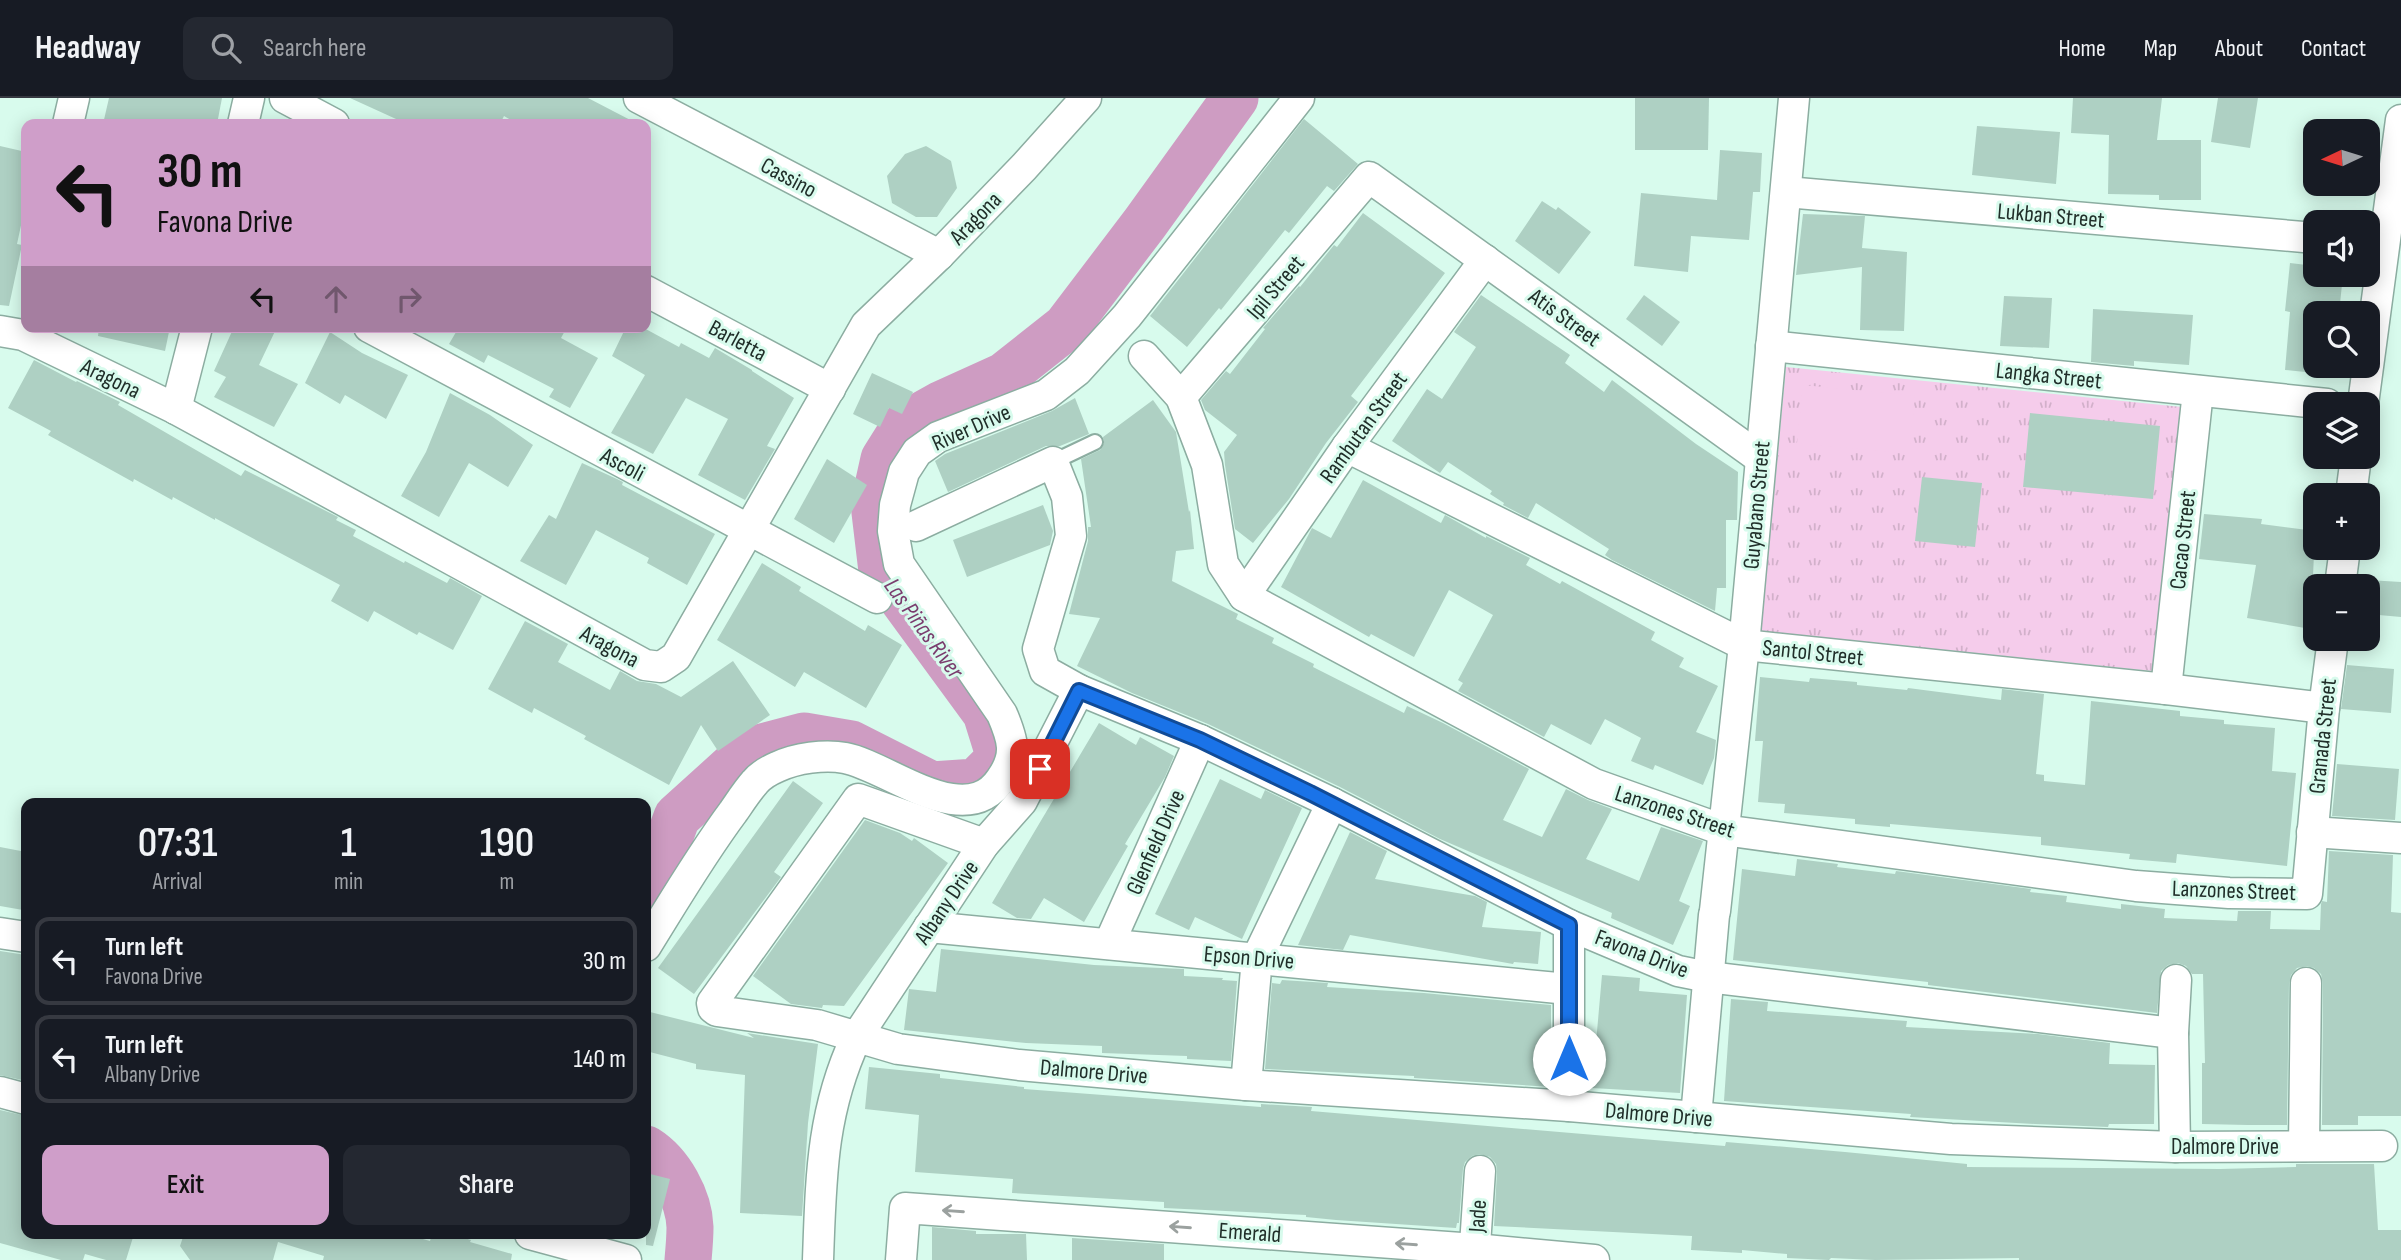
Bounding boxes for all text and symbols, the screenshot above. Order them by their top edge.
search box [183,17,673,80]
text: Headway [35,28,141,68]
icon: search [207,29,245,67]
text: Search here [263,33,366,64]
text: Home [2058,34,2106,63]
text: Map [2144,34,2177,63]
text: About [2215,34,2263,63]
text: Contact [2301,34,2366,63]
north arrow [2303,119,2380,196]
map controls [2303,119,2380,651]
text: 30 m [157,143,242,202]
icon: left [42,147,133,238]
street label: Cassino [756,152,821,204]
street label: Aragona [943,186,1008,252]
street label: Lukban Street [1996,197,2106,235]
text: Favona Drive [157,203,293,242]
button: sound [2303,210,2380,287]
street label: Ipil Street [1241,250,1311,325]
icon: left [244,280,282,318]
icon: ahead [317,280,355,318]
icon: right [390,280,428,318]
street label: Atis Street [1522,282,1606,353]
button: search [2303,301,2380,378]
street label: Barletta [704,314,771,368]
street label: Aragona [75,352,145,405]
street label: Langka Street [1995,357,2103,395]
street label: Rambutan Street [1314,366,1414,489]
button: layers [2303,392,2380,469]
street label: River Drive [928,398,1015,458]
street label: Guyabano Street [1737,440,1777,570]
street label: Ascoli [595,441,649,488]
button: + [2303,483,2380,560]
street label: Cacao Street [2164,489,2202,591]
water label: Las Piñas River [878,573,970,685]
button: − [2303,574,2380,651]
street label: Aragona [574,619,644,674]
street label: Santol Street [1761,634,1865,672]
street label: Granada Street [2303,677,2343,795]
pin [1010,739,1070,799]
icon: arrive [1021,750,1059,788]
street label: Lanzones Street [1611,779,1738,844]
street label: Glenfield Drive [1120,786,1191,899]
text: 07:31 [138,818,217,869]
text: 1 [341,818,356,869]
text: 190 [480,818,534,869]
street label: Albany Drive [908,855,985,951]
text: Arrival [153,868,202,896]
text: min [334,868,363,896]
text: m [500,868,514,896]
street label: Lanzones Street [2171,875,2297,907]
street label: Favona Drive [1591,923,1692,985]
text: Turn left [105,932,183,963]
street label: Epson Drive [1203,940,1295,976]
icon: left [46,942,84,980]
text: 30 m [583,946,626,977]
text: Favona Drive [105,963,203,991]
position arrow [1532,1022,1606,1096]
text: Turn left [105,1030,183,1061]
icon: left [46,1040,84,1078]
text: 140 m [574,1044,626,1075]
street label: Dalmore Drive [1039,1053,1149,1091]
text: Albany Drive [105,1061,200,1089]
street label: Dalmore Drive [1604,1096,1714,1134]
street label: Dalmore Drive [2171,1133,2279,1161]
button: Exit [42,1145,329,1225]
button: Share [343,1145,630,1225]
street label: Jade [1463,1199,1493,1234]
one-way arrow [942,1204,964,1217]
street label: Emerald [1218,1217,1282,1249]
one-way arrow [1168,1221,1191,1234]
one-way arrow [1396,1237,1418,1250]

